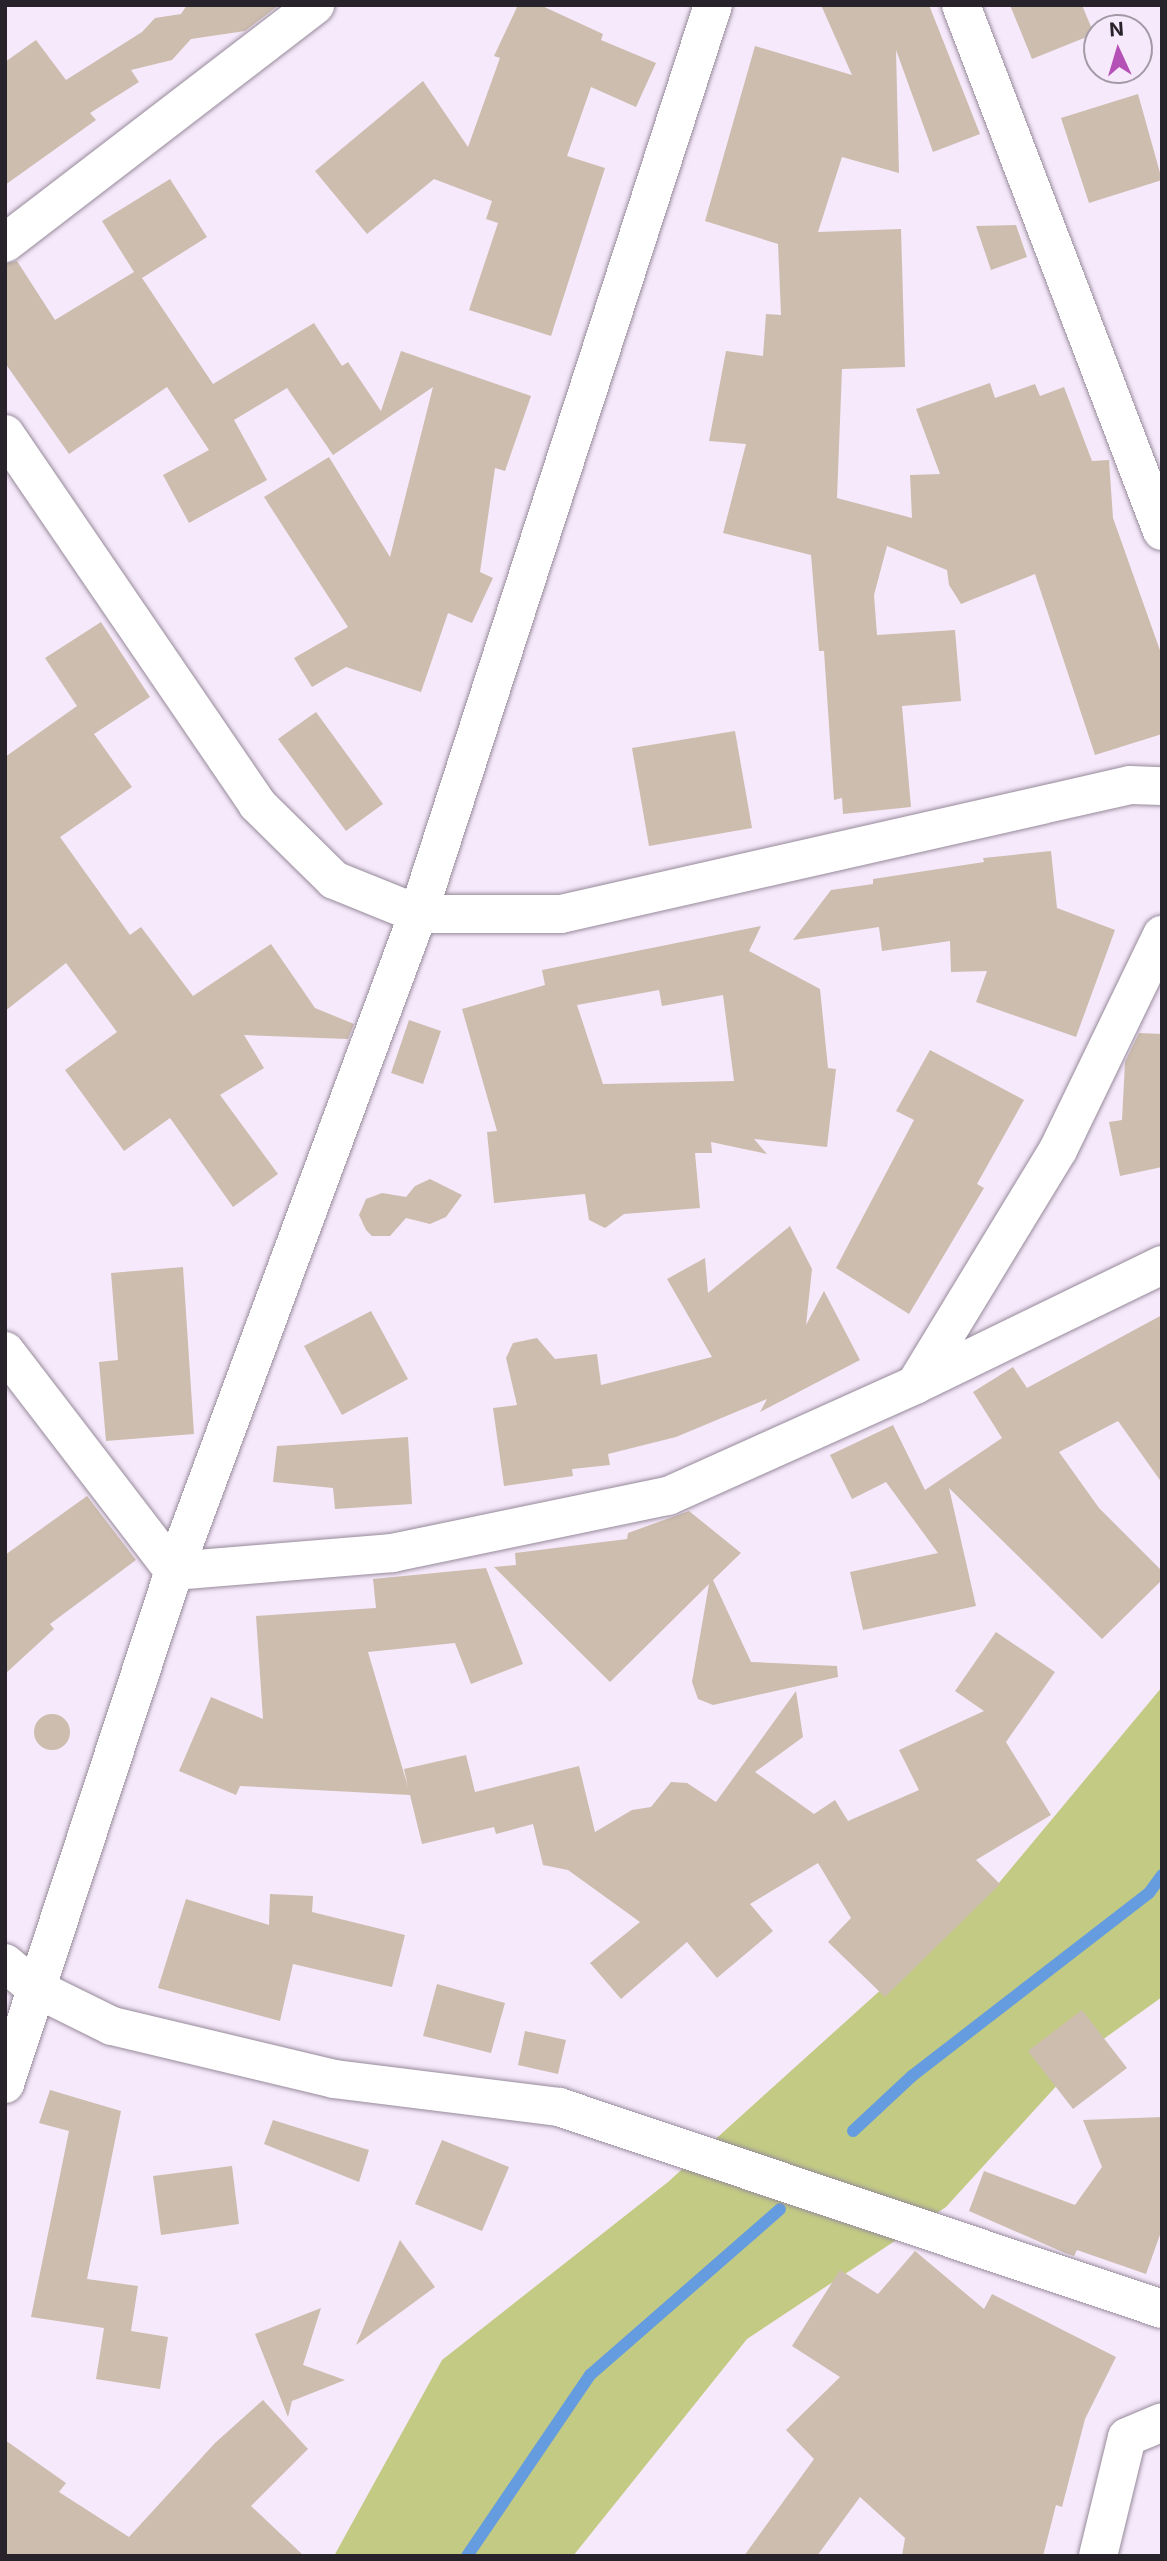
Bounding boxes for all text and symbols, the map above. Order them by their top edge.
north arrow [1083,14,1153,84]
text: N [1109,18,1125,42]

